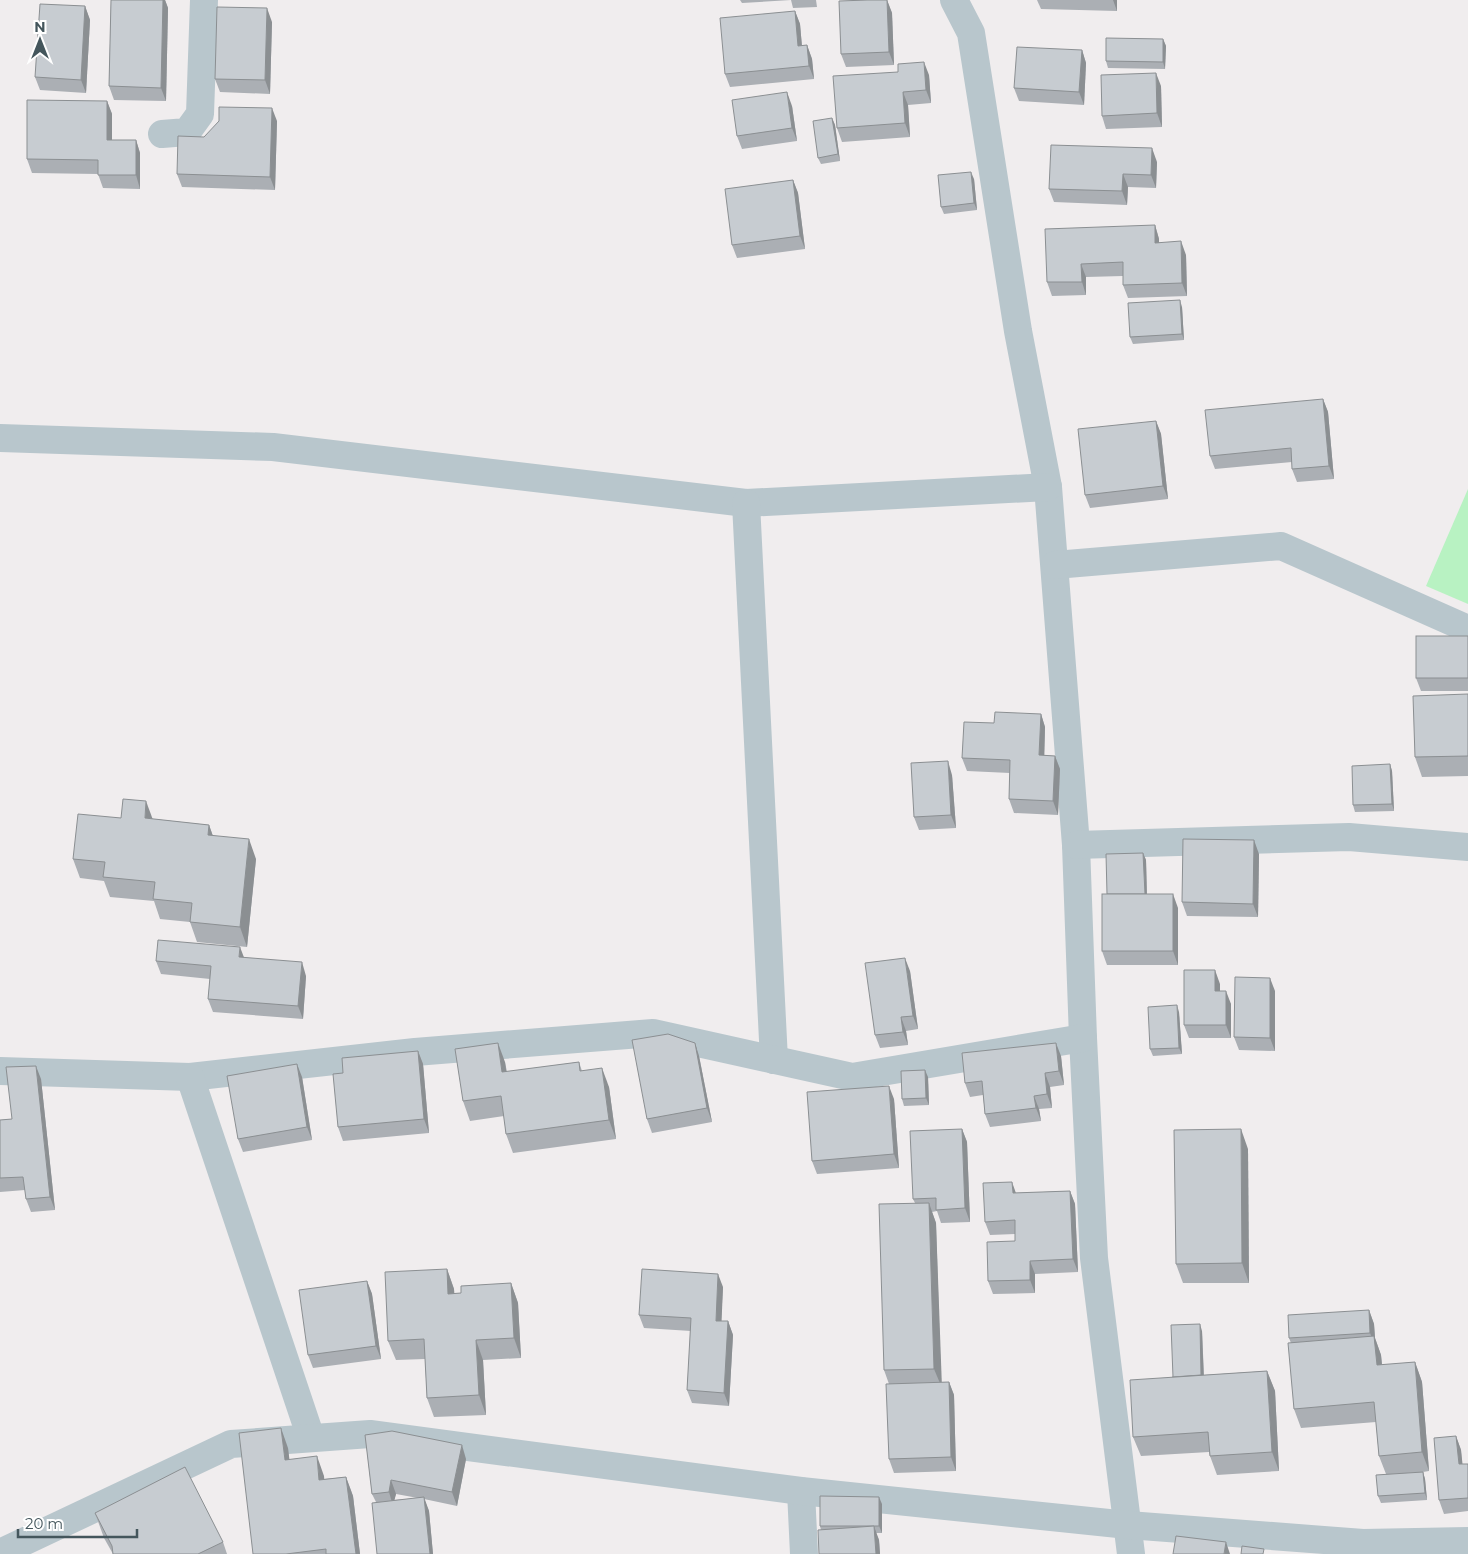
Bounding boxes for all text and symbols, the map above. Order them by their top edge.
north arrow [15,15,65,65]
text: N [34,18,46,36]
scale bar [18,1506,136,1538]
text: 20 m [25,1514,63,1533]

